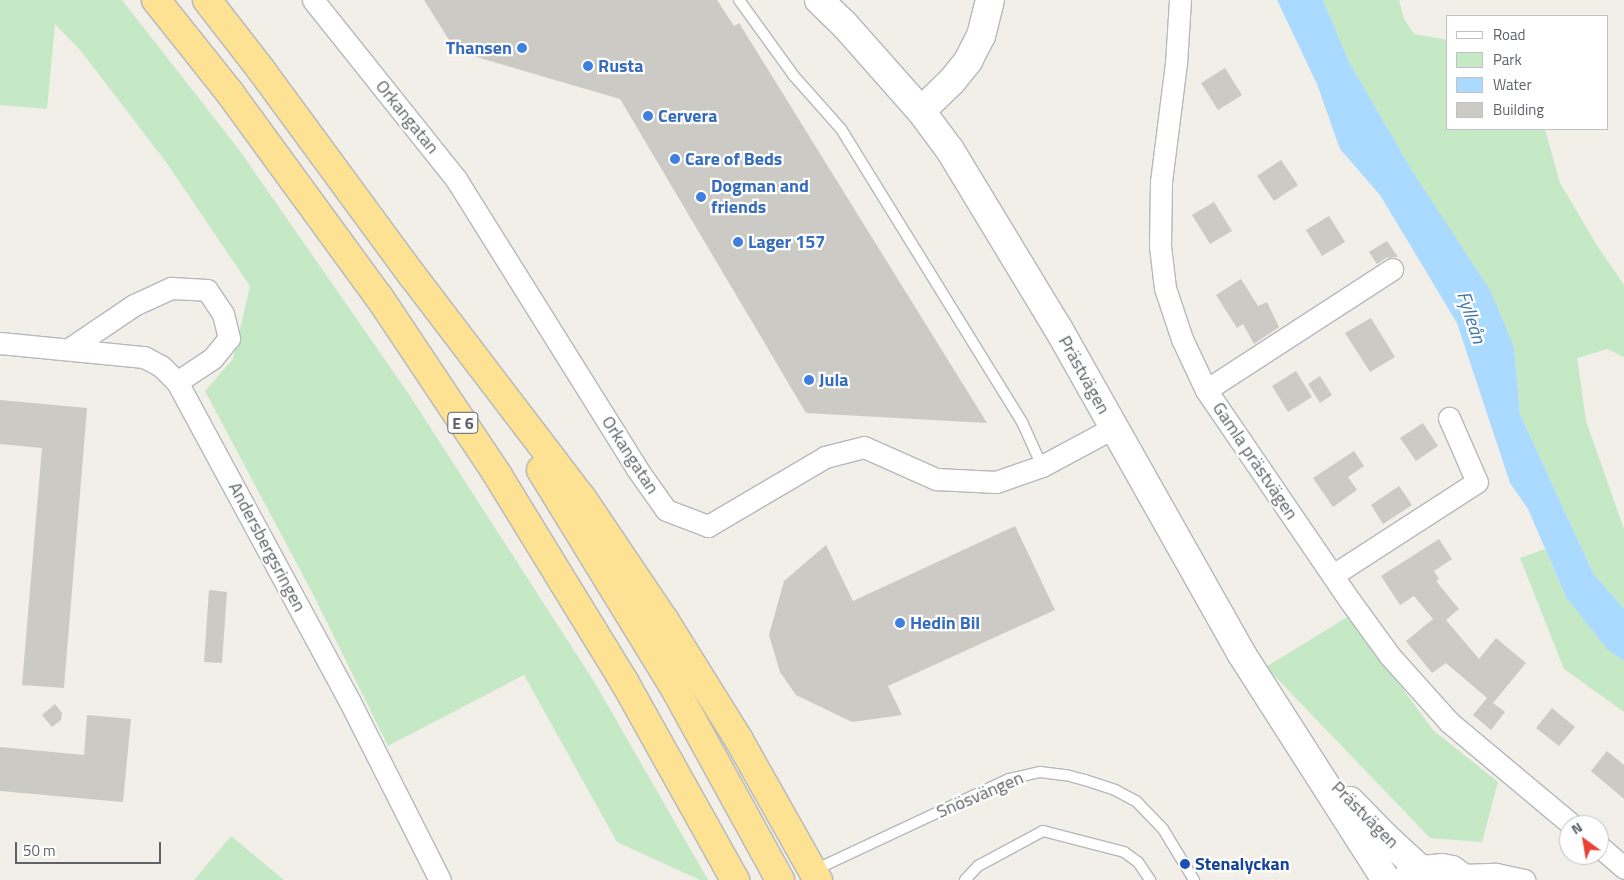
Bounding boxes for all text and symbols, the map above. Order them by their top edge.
legend [1446,15,1609,130]
text: Road [1493,23,1525,46]
place label: Thansen [446,37,512,59]
marker: Thansen [516,42,528,54]
text: Park [1493,48,1522,71]
place label: Rusta [598,55,643,77]
marker: Rusta [582,60,594,72]
text: Water [1493,73,1532,96]
street label: Orkangatan [371,76,443,158]
text: Building [1493,98,1544,121]
place label: Cervera [658,105,717,127]
marker: Cervera [642,110,654,122]
place label: Care of Beds [685,148,782,170]
marker: Care of Beds [669,153,681,165]
place label: Dogman and friends [711,176,809,218]
marker: Dogman and friends [695,191,707,203]
place label: Lager 157 [748,231,825,253]
marker: Lager 157 [732,236,744,248]
water label: Fylleån [1453,288,1491,346]
street label: Prästvägen [1054,332,1114,418]
place label: Jula [819,369,848,391]
marker: Jula [803,374,815,386]
street label: Gamla prästvägen [1208,398,1302,524]
road number: E 6 [447,409,479,436]
street label: Orkangatan [597,412,663,498]
street label: Andersbergsringen [224,478,310,616]
place label: Hedin Bil [910,612,980,634]
marker: Hedin Bil [894,617,906,629]
street label: Snösvängen [933,767,1027,823]
street label: Prästvägen [1327,777,1403,853]
north arrow [1559,815,1609,865]
text: N [1567,816,1586,839]
scale bar [18,832,164,864]
text: 50 m [23,839,56,862]
place label: Stenalyckan [1195,853,1290,875]
marker: Stenalyckan [1179,858,1191,870]

